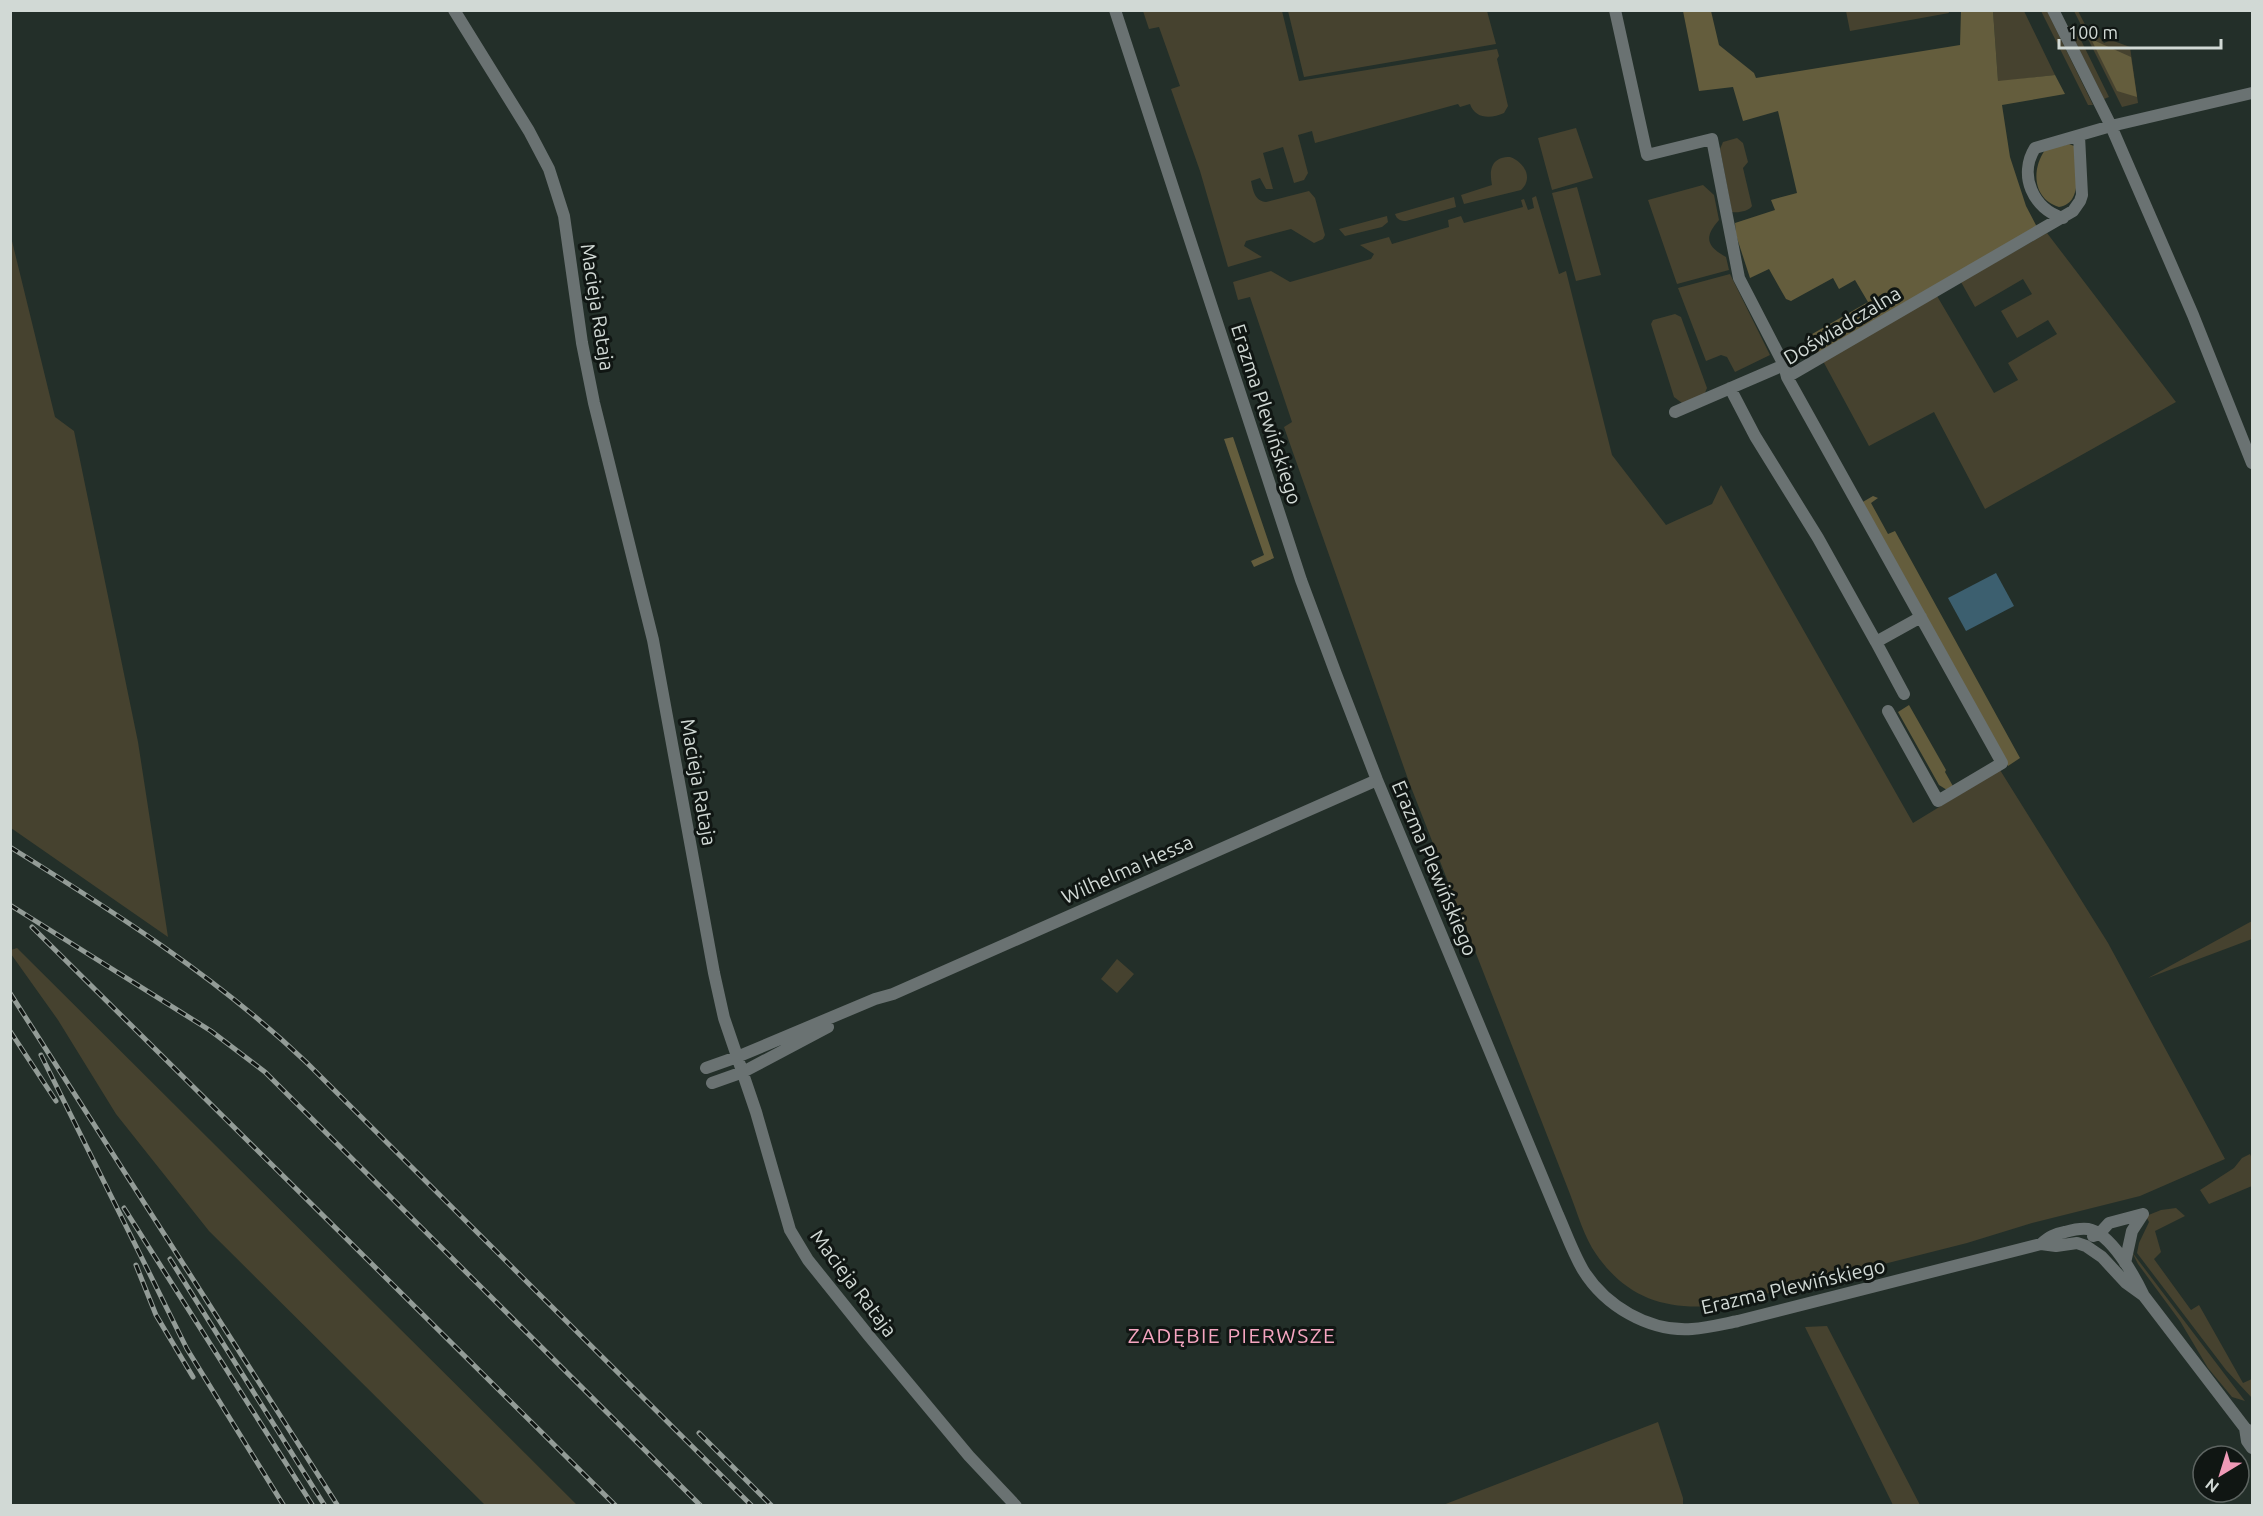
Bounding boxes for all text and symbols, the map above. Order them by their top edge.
scale bar [2059,12,2221,50]
text: 100 m [2068,22,2118,42]
street label: Macieja Rataja [577,242,619,372]
street label: Doświadczalna [1779,281,1905,369]
street label: Erazma Plewińskiego [1227,321,1307,507]
street label: Macieja Rataja [677,717,721,847]
street label: Erazma Plewińskiego [1388,777,1482,959]
street label: Wilhelma Hessa [1058,830,1196,908]
street label: Macieja Rataja [806,1225,902,1341]
street label: Erazma Plewińskiego [1699,1254,1887,1318]
district label: ZADĘBIE PIERWSZE [1128,1323,1336,1347]
north arrow [2191,1444,2251,1504]
text: N [2202,1475,2222,1497]

